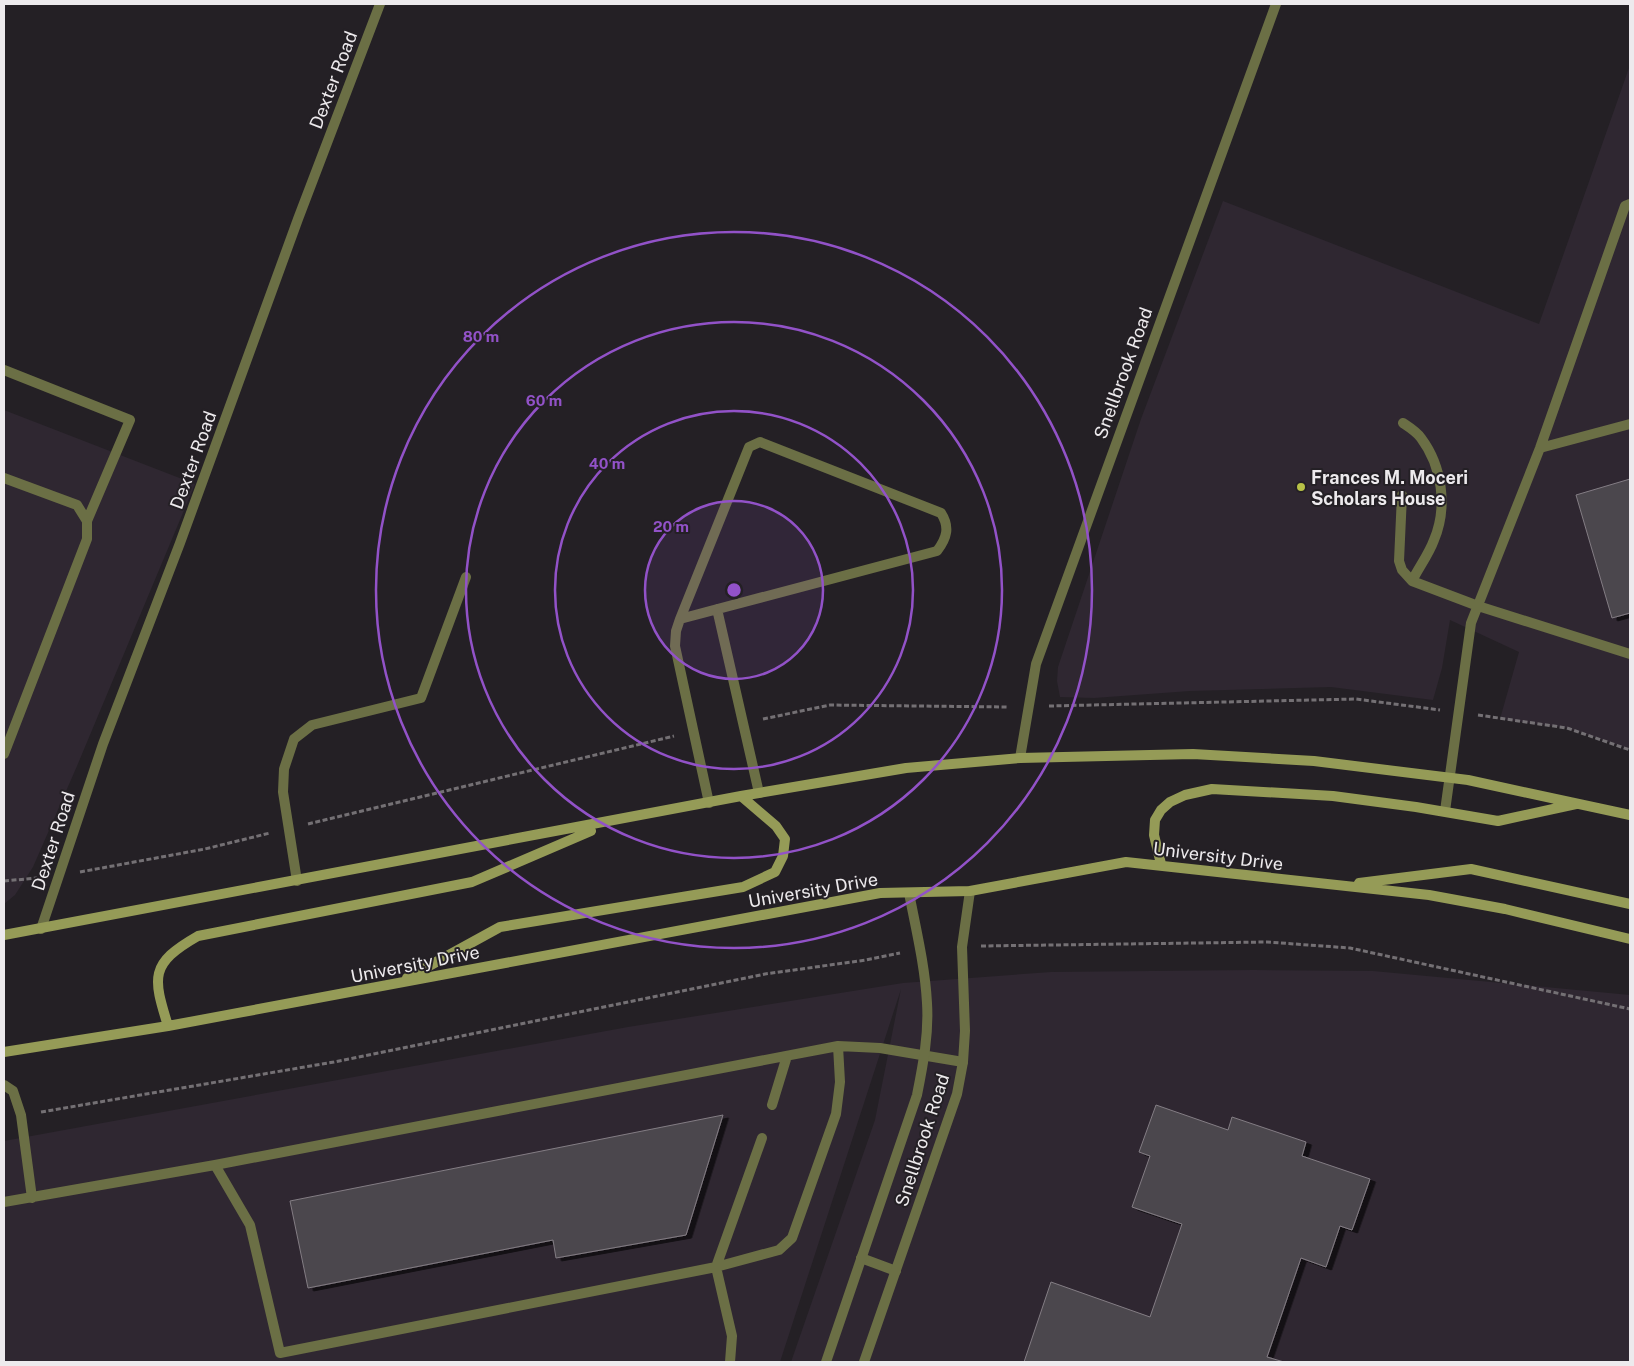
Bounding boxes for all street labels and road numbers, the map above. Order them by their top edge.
street label: Dexter Road [305,28,361,132]
street label: Snellbrook Road [1089,304,1157,442]
street label: Dexter Road [166,408,220,512]
street label: Dexter Road [27,789,79,893]
street label: University Drive [1152,838,1284,874]
street label: University Drive [747,868,879,912]
street label: University Drive [349,941,481,987]
street label: Snellbrook Road [891,1071,953,1209]

